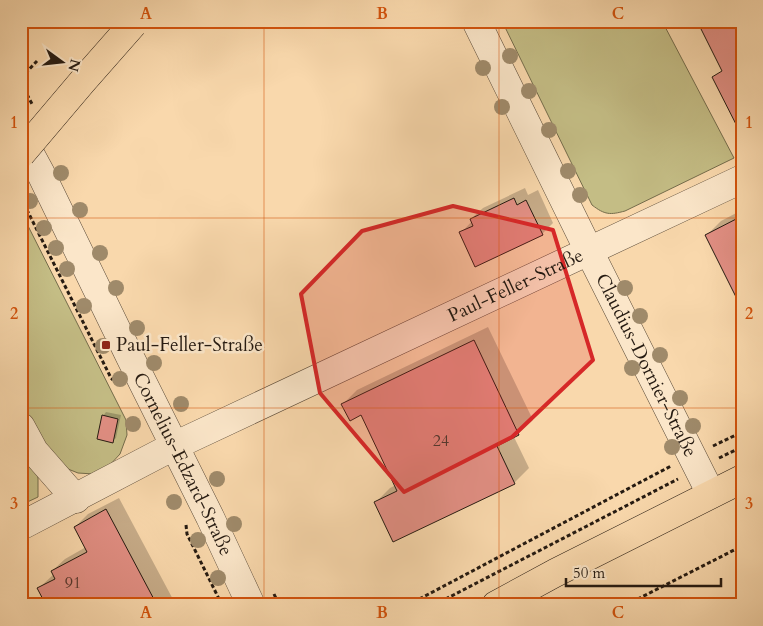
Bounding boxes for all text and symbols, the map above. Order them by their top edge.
text: A [140,3,152,25]
text: B [376,3,388,25]
text: C [612,3,624,25]
north arrow [38,38,88,88]
text: N [63,57,85,74]
text: 1 [10,112,18,134]
text: 1 [745,112,753,134]
street label: Paul-Feller-Straße [443,242,588,329]
street label: Claudius-Dornier-Straße [589,269,703,461]
text: 2 [10,303,18,325]
text: 2 [745,303,753,325]
place label: Paul-Feller-Straße [116,332,263,358]
marker: Paul-Feller-Straße [100,339,112,351]
street label: Cornelius-Edzard-Straße [127,368,239,560]
house number: 24 [433,430,449,452]
text: 3 [10,493,18,515]
text: 3 [745,493,753,515]
scale bar [566,556,720,588]
text: 50 m [573,563,605,583]
house number: 91 [65,572,81,594]
text: A [140,602,152,624]
text: B [376,602,388,624]
text: C [612,602,624,624]

